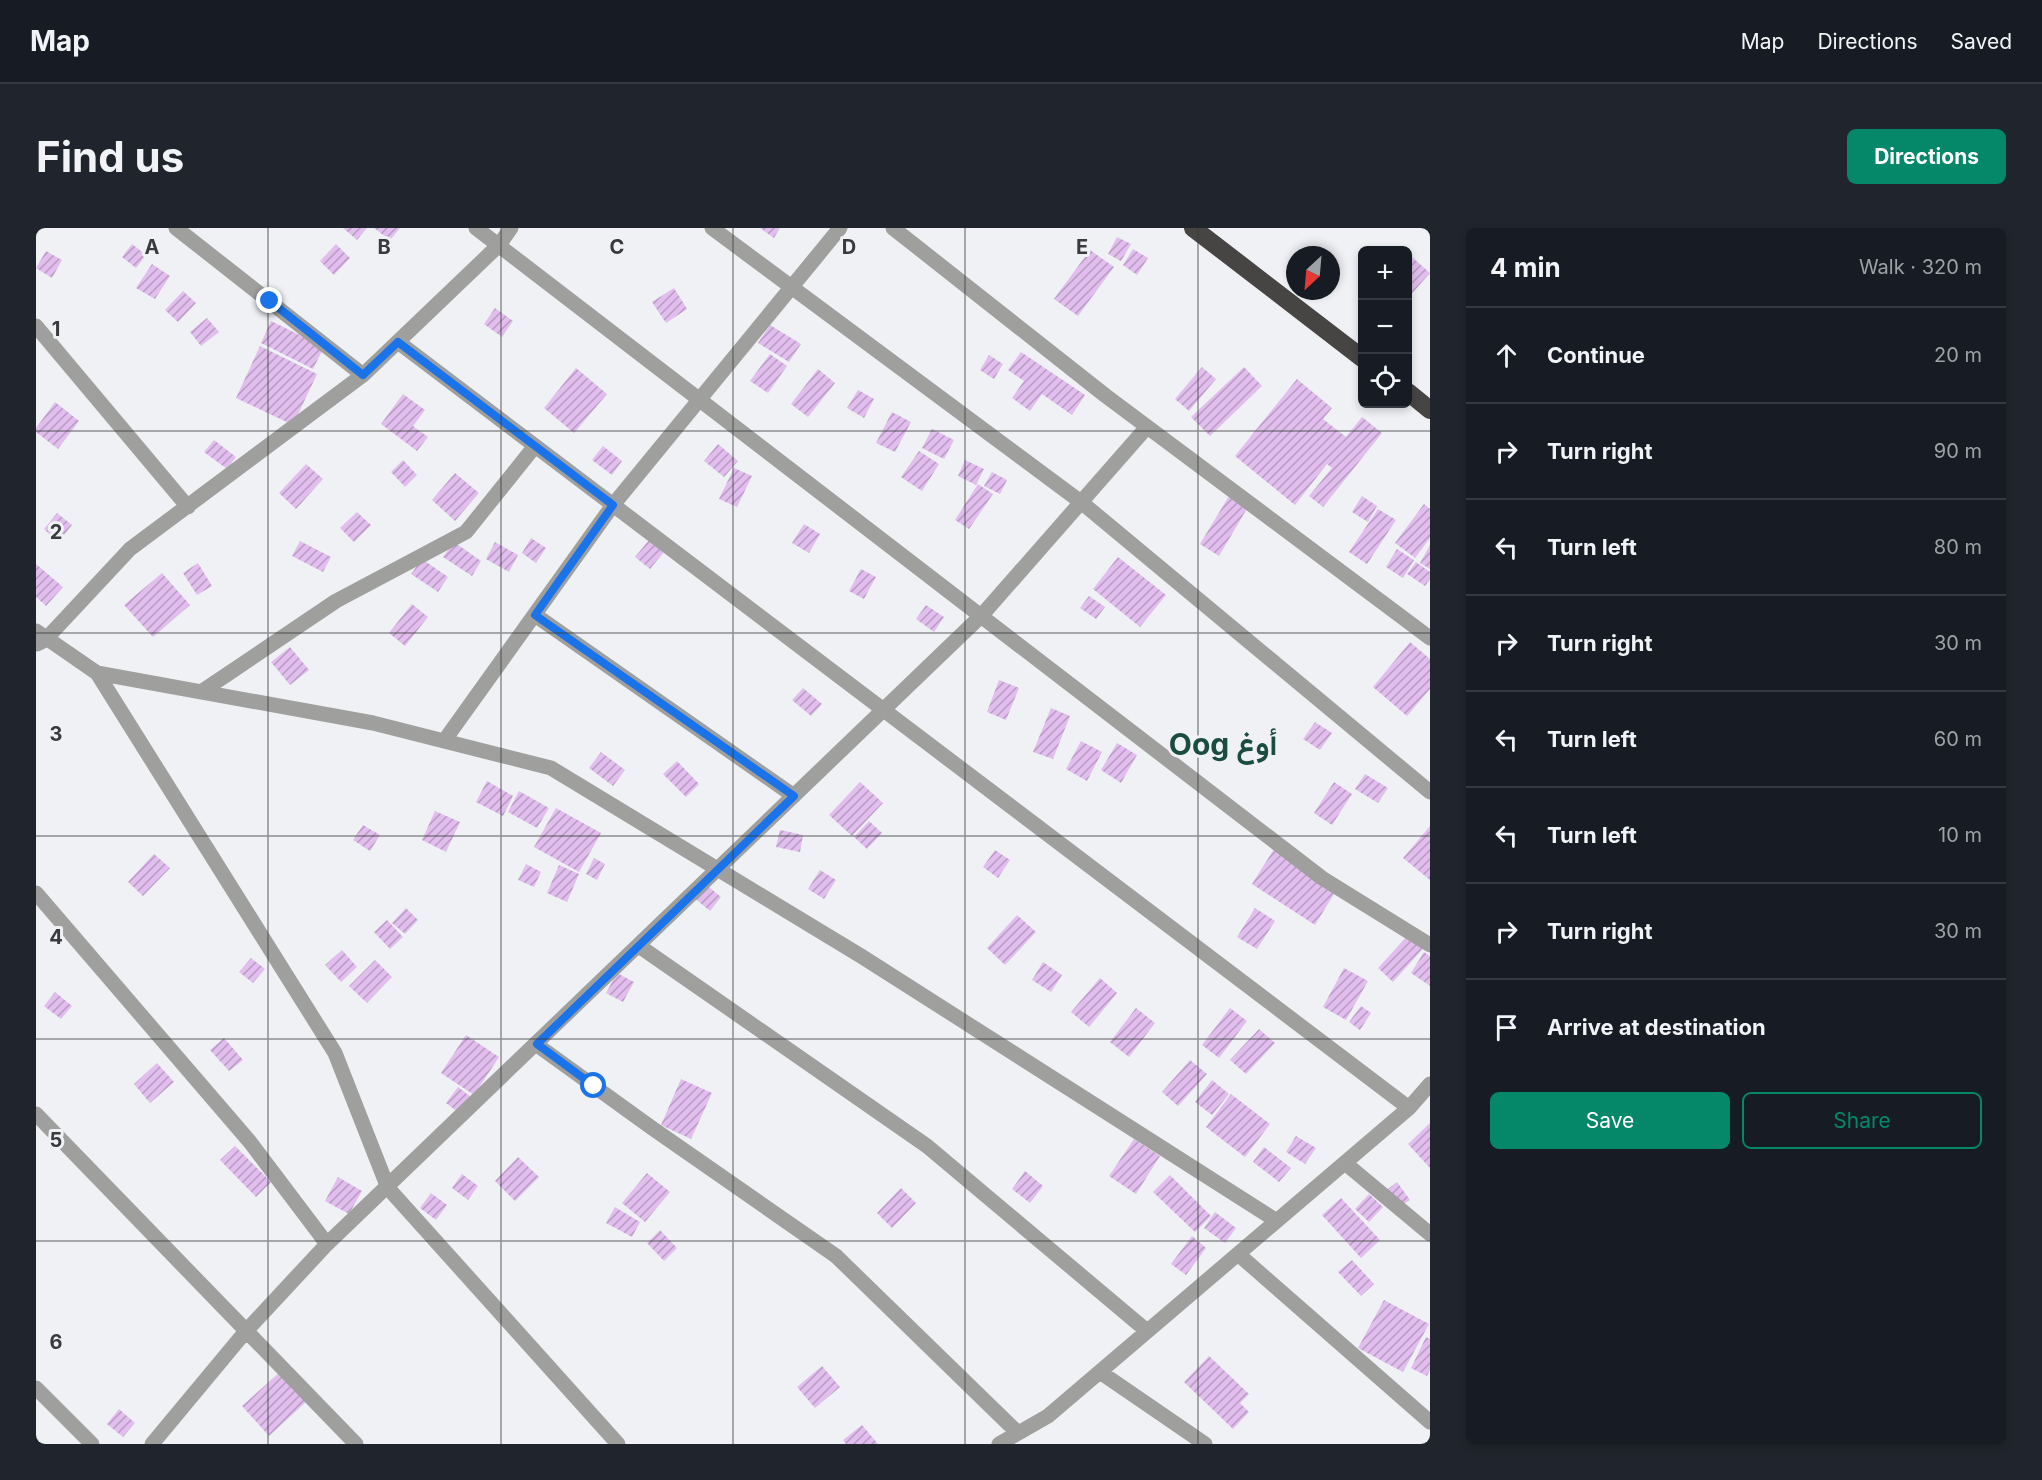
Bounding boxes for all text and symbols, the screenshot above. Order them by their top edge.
text: Map [30,24,90,58]
text: Map [1741,29,1784,54]
text: Directions [1817,29,1918,54]
text: Saved [1951,29,2012,54]
button: Directions [1847,129,2006,184]
text: Find us [36,131,184,182]
text: A [145,235,160,259]
text: B [377,235,391,259]
text: C [610,235,624,259]
text: D [842,235,856,259]
text: E [1076,235,1088,259]
north arrow [1286,246,1340,300]
map controls [1358,246,1412,408]
button: + [1358,246,1412,300]
text: 4 min [1490,252,1561,283]
text: Walk · 320 m [1859,255,1982,279]
route end [256,287,282,313]
button: − [1358,300,1412,354]
text: 1 [52,317,60,341]
icon: ahead [1490,339,1523,372]
text: Continue [1547,342,1645,368]
text: 20 m [1934,343,1982,367]
button: locate [1358,354,1412,408]
icon: right [1490,435,1523,468]
text: Turn right [1547,438,1653,464]
text: 90 m [1934,439,1982,463]
text: 2 [50,520,62,544]
icon: left [1490,531,1523,564]
text: Turn left [1547,534,1637,560]
text: 80 m [1934,535,1982,559]
icon: right [1490,627,1523,660]
text: Turn right [1547,630,1653,656]
text: 30 m [1934,631,1982,655]
text: 3 [50,722,62,746]
icon: left [1490,723,1523,756]
district label: Oog أوغ [1169,726,1277,765]
text: Turn left [1547,726,1637,752]
text: 60 m [1934,727,1982,751]
icon: left [1490,819,1523,852]
text: Turn left [1547,822,1637,848]
text: 10 m [1938,823,1982,847]
icon: right [1490,915,1523,948]
text: Turn right [1547,918,1653,944]
text: 30 m [1934,919,1982,943]
text: 4 [49,925,63,949]
icon: arrive [1490,1011,1523,1044]
text: Arrive at destination [1547,1014,1766,1040]
route start [580,1072,606,1098]
button: Save [1490,1092,1730,1149]
button: Share [1742,1092,1982,1149]
text: 5 [50,1128,62,1152]
text: 6 [50,1330,63,1354]

